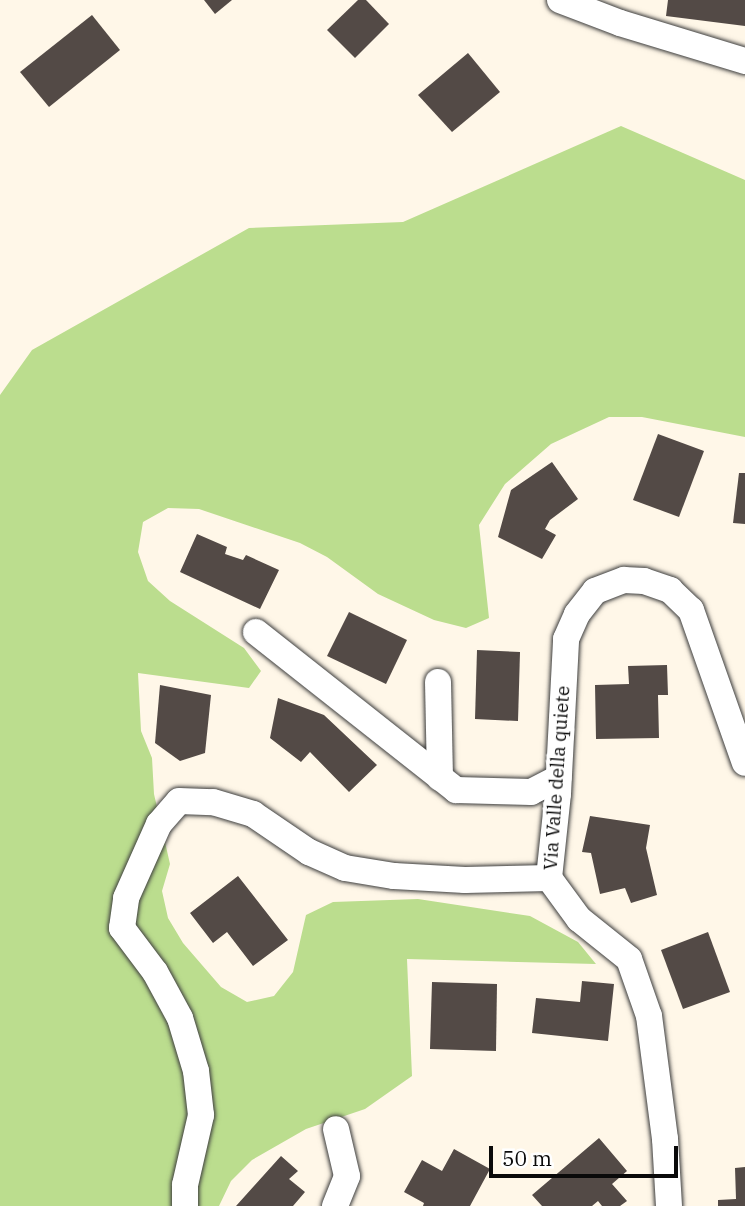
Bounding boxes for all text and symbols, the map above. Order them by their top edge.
street label: Via Valle della quiete [539,685,575,871]
scale bar [493,1132,682,1176]
text: 50 m [502,1144,552,1172]

